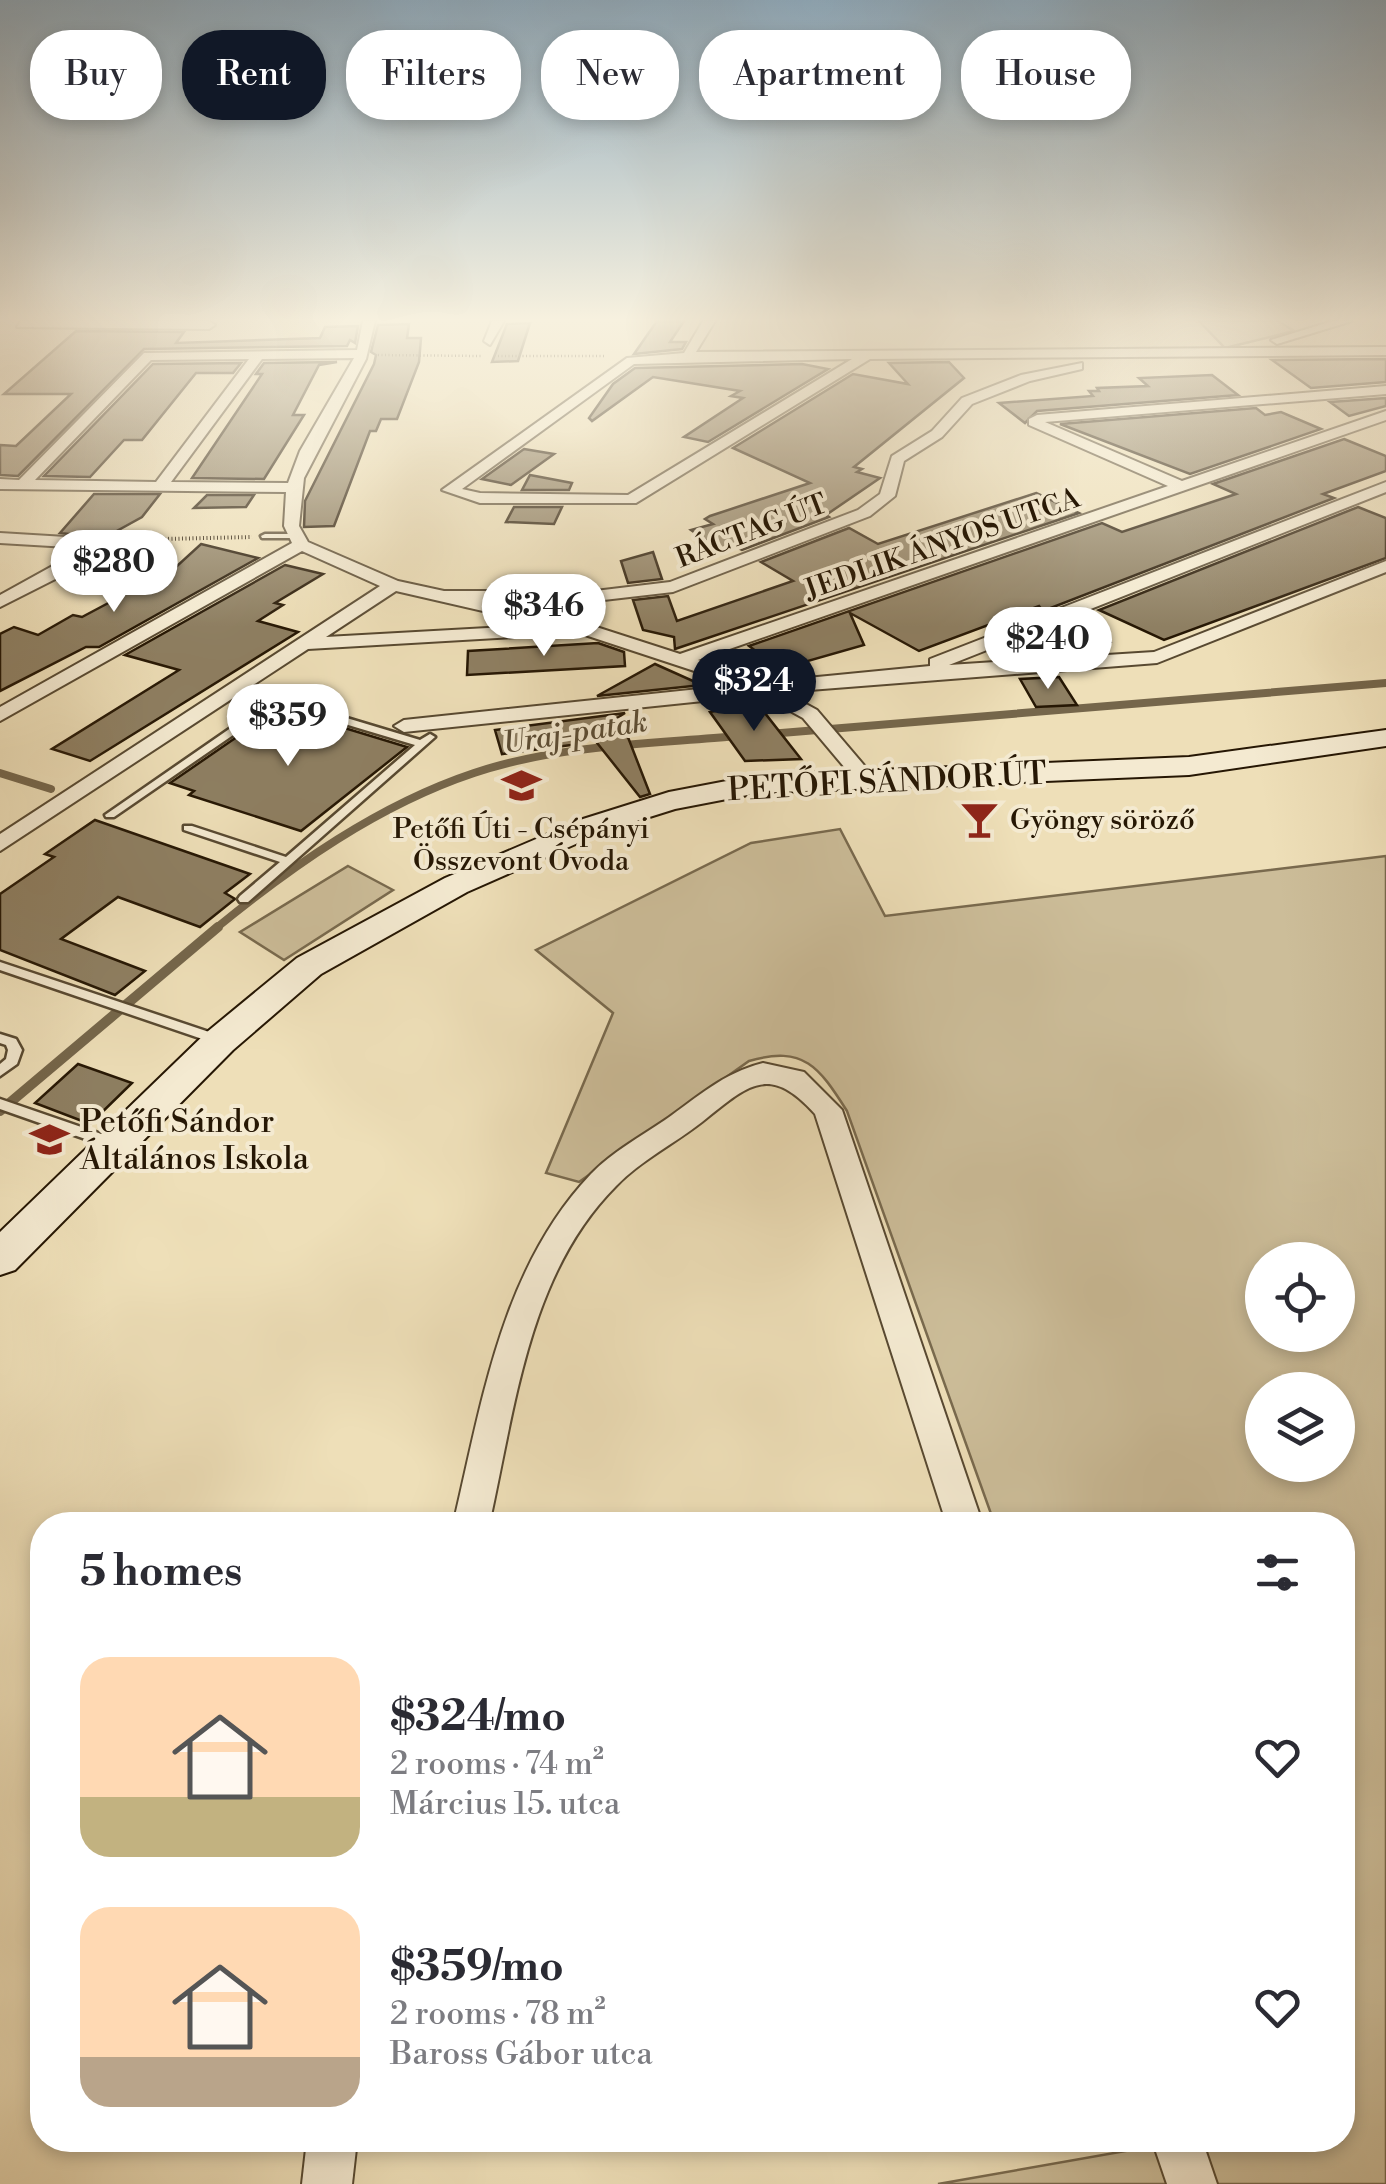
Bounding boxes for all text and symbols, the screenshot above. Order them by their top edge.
chip: Buy [30,30,162,120]
chip: Rent [182,30,326,120]
chip: Filters [346,30,521,120]
chip: New [541,30,679,120]
chip: Apartment [699,30,941,120]
chip: House [961,30,1131,120]
street label: JEDLIK ÁNYOS UTCA [798,479,1086,608]
street label: RÁCTAG ÚT [670,485,832,576]
pin: $280 [55,530,173,615]
text: $280 [73,542,155,582]
pin: $346 [485,574,603,659]
text: $346 [504,586,584,626]
pin: $240 [989,607,1107,692]
text: $240 [1006,619,1090,659]
pin: $324 [695,649,813,734]
text: $324 [714,661,794,701]
pin: $359 [229,684,347,769]
text: $359 [249,696,327,736]
water label: Uraj-patak [500,703,650,763]
street label: PETŐFI SÁNDOR ÚT [726,752,1048,810]
school or university icon: Petőfi Úti - Csépányi Összevont Óvoda [500,764,542,806]
bar icon: Gyöngy söröző [959,798,1001,840]
place label: Gyöngy söröző [1010,803,1195,838]
place label: Petőfi Úti - Csépányi Összevont Óvoda [393,810,649,879]
place label: Petőfi Sándor Általános Iskola [79,1102,310,1179]
school or university icon: Petőfi Sándor Általános Iskola [29,1118,71,1160]
map controls [1245,1242,1355,1482]
button: locate [1245,1242,1355,1352]
button: layers [1245,1372,1355,1482]
icon: filters [1250,1545,1305,1600]
text: 5 homes [80,1546,242,1599]
text: $324/mo [390,1691,566,1744]
icon: home [160,1697,280,1817]
icon: heart [1250,1730,1305,1785]
text: 2 rooms · 74 m² [390,1744,604,1784]
text: Március 15. utca [390,1784,620,1824]
text: $359/mo [390,1941,564,1994]
icon: home [160,1947,280,2067]
icon: heart [1250,1980,1305,2035]
text: 2 rooms · 78 m² [390,1994,606,2034]
text: Baross Gábor utca [390,2034,653,2074]

